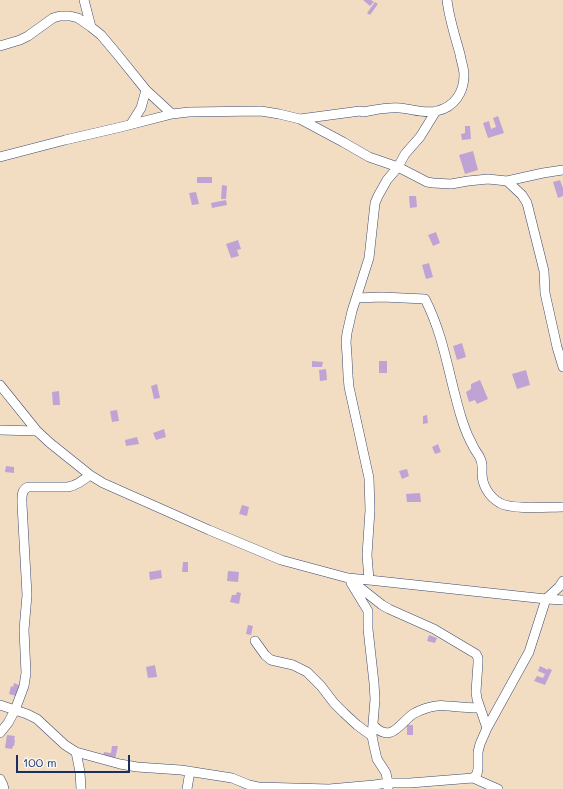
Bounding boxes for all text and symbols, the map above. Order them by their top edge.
scale bar [18,747,132,773]
text: 100 m [23,754,57,770]

